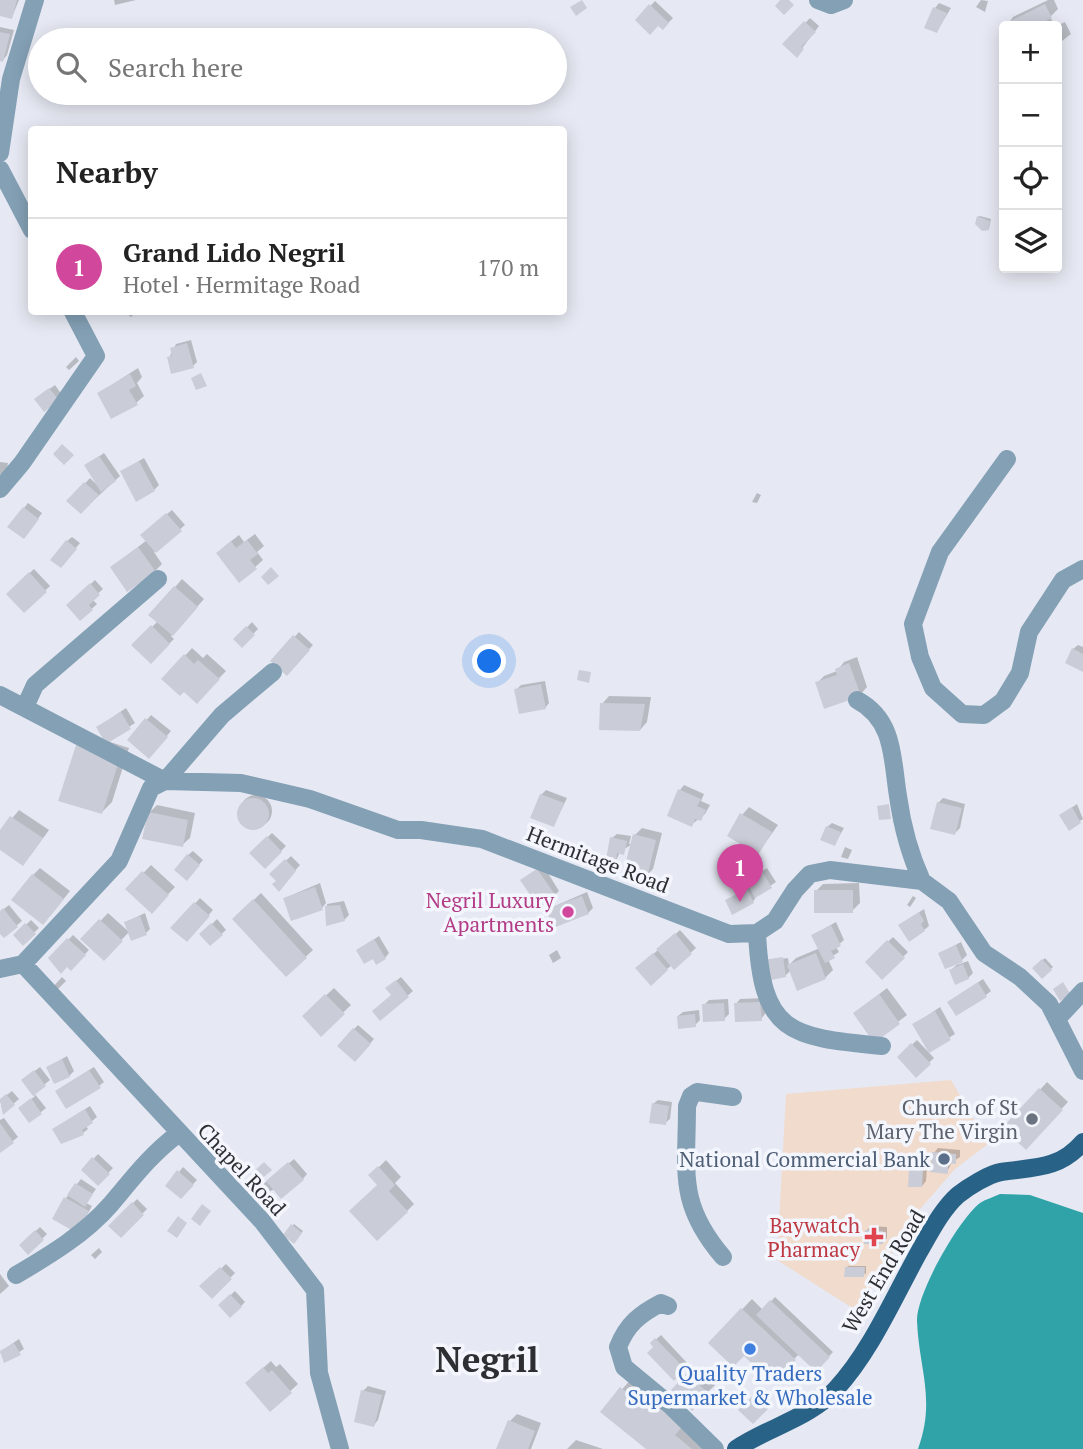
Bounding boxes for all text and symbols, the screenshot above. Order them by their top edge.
map controls [999,21,1062,273]
button: + [999,21,1062,84]
search box [28,28,567,105]
icon: search [52,48,90,86]
text: Search here [108,50,243,84]
button: − [999,84,1062,147]
button: locate [999,147,1062,210]
text: Nearby [56,152,158,192]
button: layers [999,210,1062,273]
text: Grand Lido Negril [123,235,345,269]
text: 1 [73,252,86,283]
text: 170 m [477,252,539,283]
text: Hotel · Hermitage Road [123,269,361,300]
your location [472,644,506,678]
street label: Hermitage Road [523,819,674,899]
pin: 1 [717,844,763,902]
place label: Negril Luxury Apartments [426,886,554,938]
marker: Negril Luxury Apartments [560,904,576,920]
place label: Church of St Mary The Virgin [866,1093,1019,1145]
marker: Church of St Mary The Virgin [1024,1111,1040,1127]
street label: Chapel Road [192,1117,292,1222]
place label: National Commercial Bank [679,1145,930,1173]
marker: National Commercial Bank [936,1151,952,1167]
street label: West End Road [835,1204,931,1338]
place label: Baywatch Pharmacy [767,1211,860,1263]
marker: Baywatch Pharmacy [866,1229,882,1245]
district label: Negril [435,1336,539,1382]
marker: Quality Traders Supermarket & Wholesale [742,1341,758,1357]
place label: Quality Traders Supermarket & Wholesale [627,1359,873,1411]

